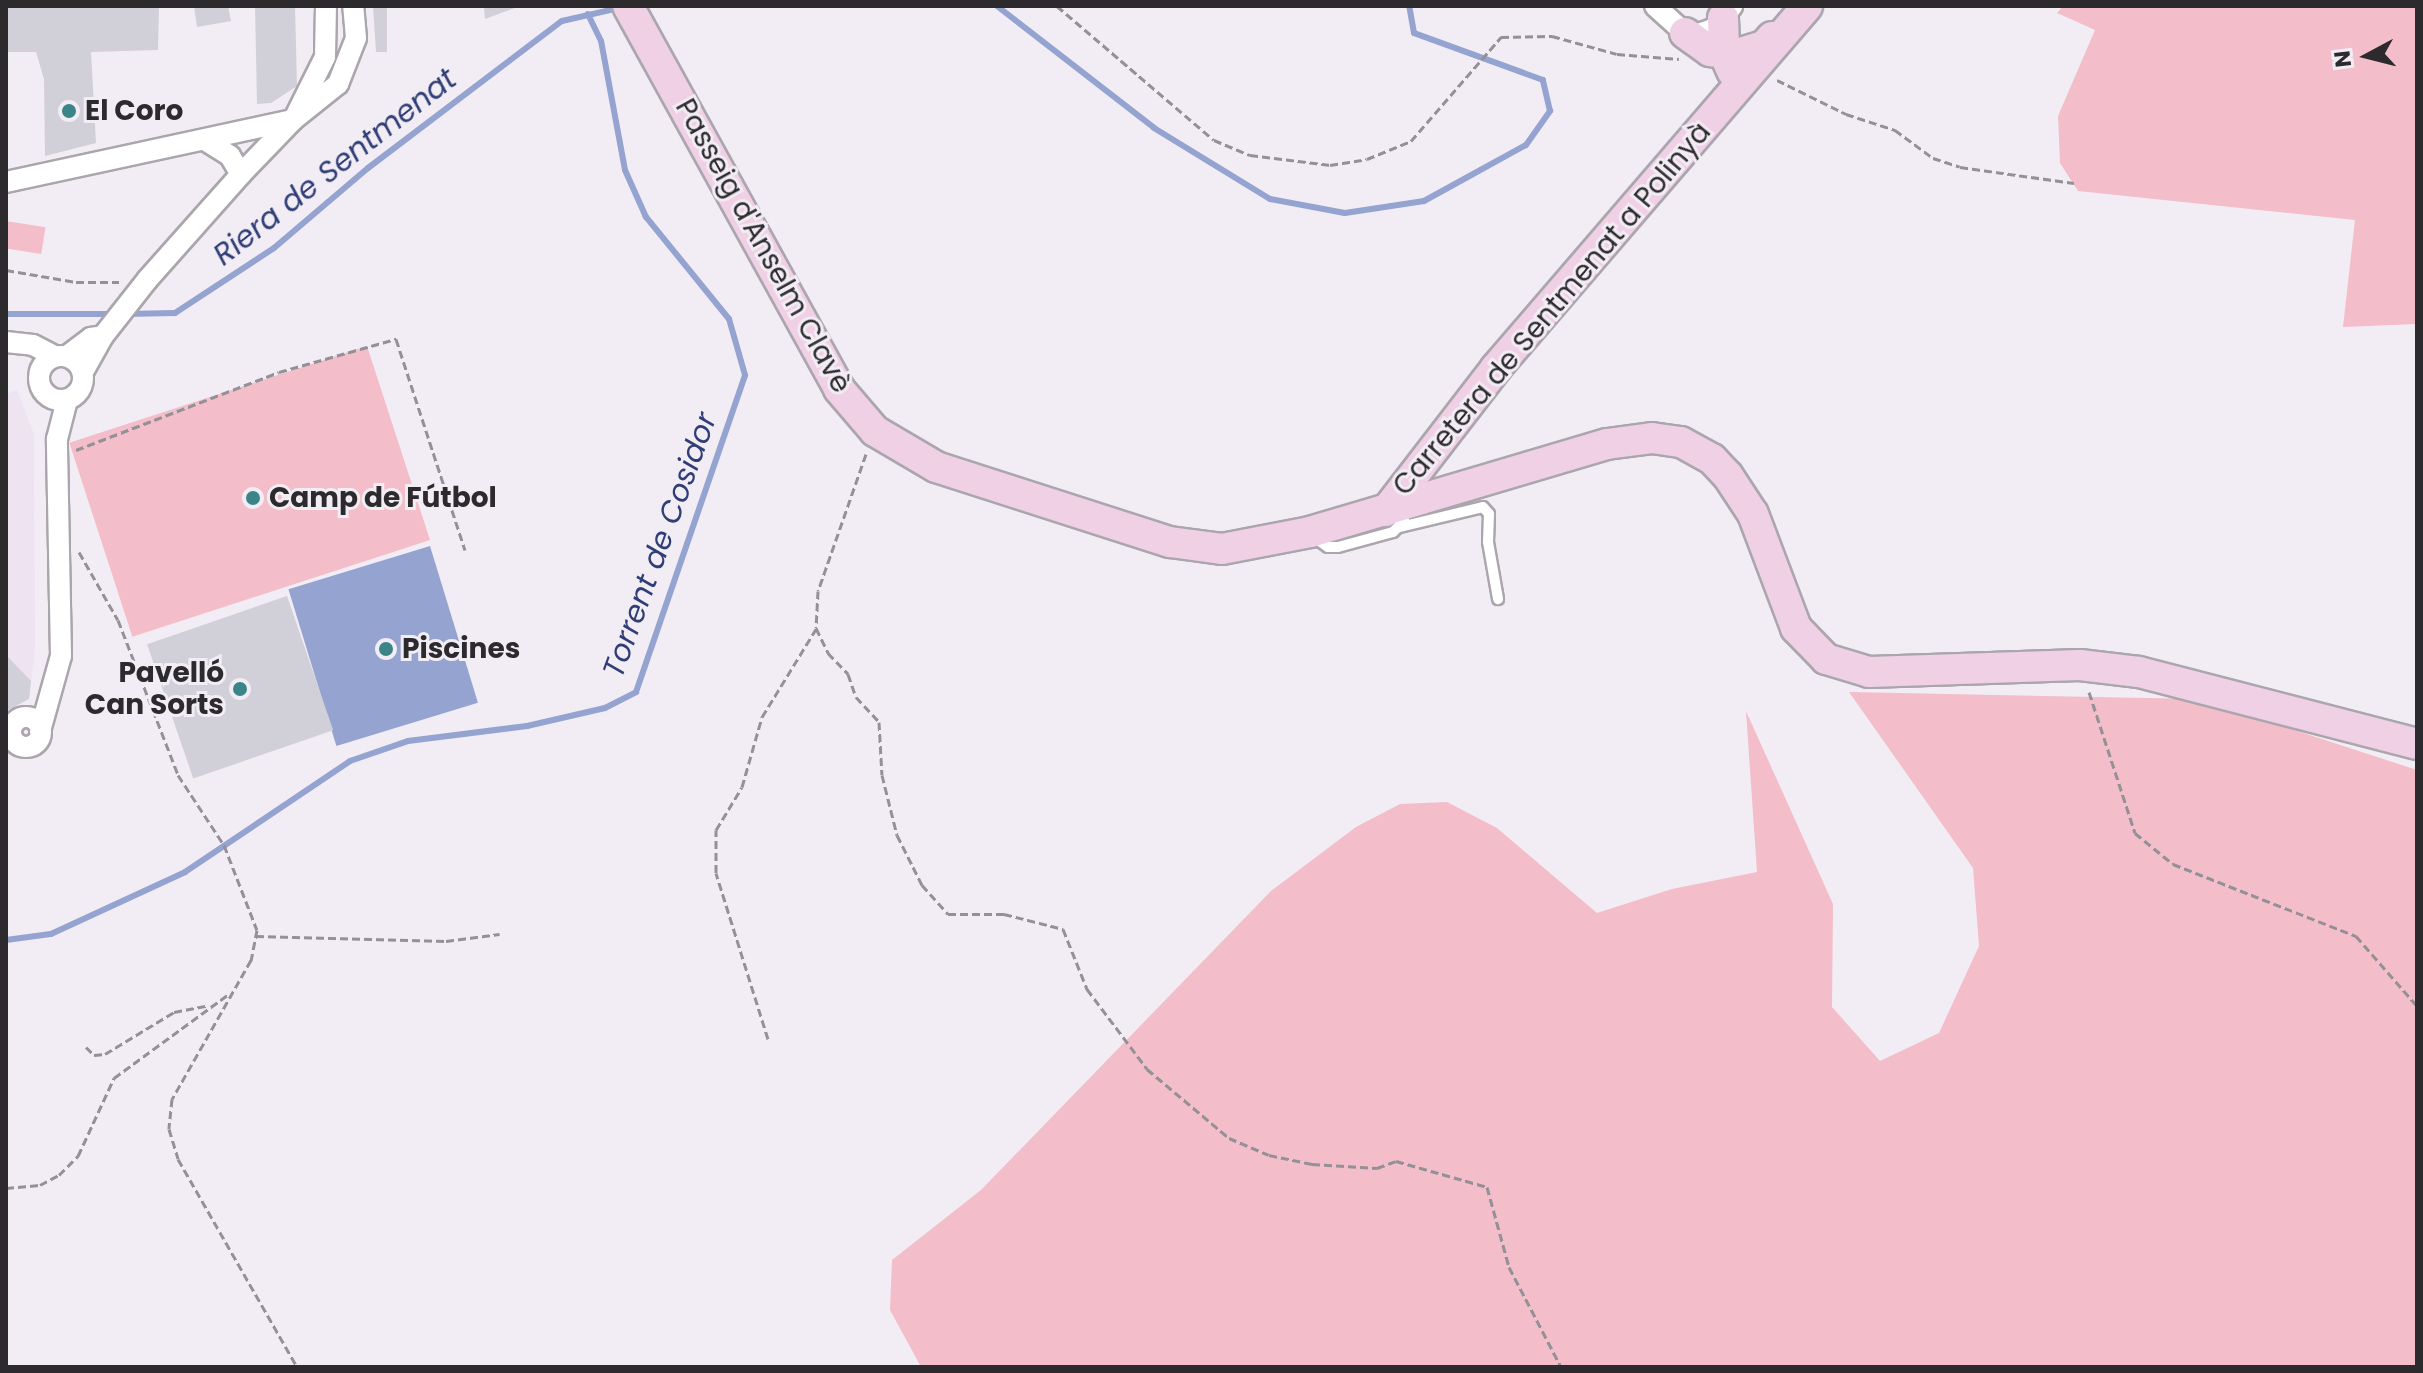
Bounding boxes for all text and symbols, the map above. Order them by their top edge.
north arrow [2327,16,2407,96]
text: N [2326,49,2359,69]
water label: Riera de Sentmenat [206,61,464,273]
street label: Passeig d'Anselm Clavè [668,93,858,399]
place label: El Coro [85,94,183,128]
marker: El Coro [60,102,78,120]
street label: Carretera de Sentmenat a Polinyà [1386,116,1718,502]
water label: Torrent de Cosidor [595,408,725,682]
place label: Camp de Fútbol [269,481,497,515]
marker: Camp de Fútbol [244,489,262,507]
place label: Piscines [402,632,520,666]
marker: Piscines [377,640,395,658]
place label: Pavelló Can Sorts [85,656,224,722]
marker: Pavelló Can Sorts [231,680,249,698]

